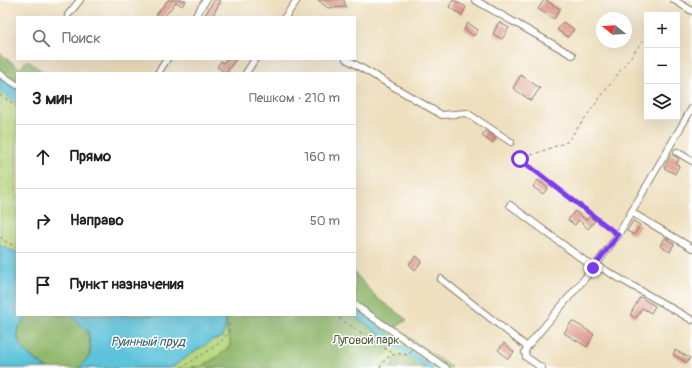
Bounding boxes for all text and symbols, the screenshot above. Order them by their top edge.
north arrow [596,12,632,48]
map controls [644,12,680,120]
button: + [644,12,680,48]
search box [16,16,356,60]
icon: search [30,27,52,49]
text: Поиск [62,29,101,48]
button: − [644,48,680,84]
button: layers [644,84,680,120]
text: 3 мин [32,88,72,109]
text: Пешком · 210 m [249,90,340,106]
icon: ahead [32,146,54,168]
text: Прямо [70,147,111,166]
text: 160 m [304,149,340,165]
route start [511,150,529,168]
icon: right [32,210,54,232]
text: Направо [70,211,124,230]
text: 50 m [310,213,340,229]
route end [584,259,602,277]
icon: arrive [32,274,54,296]
text: Пункт назначения [70,275,184,294]
park label: Луговой парк [331,333,400,348]
water label: Руинный пруд [111,334,186,350]

